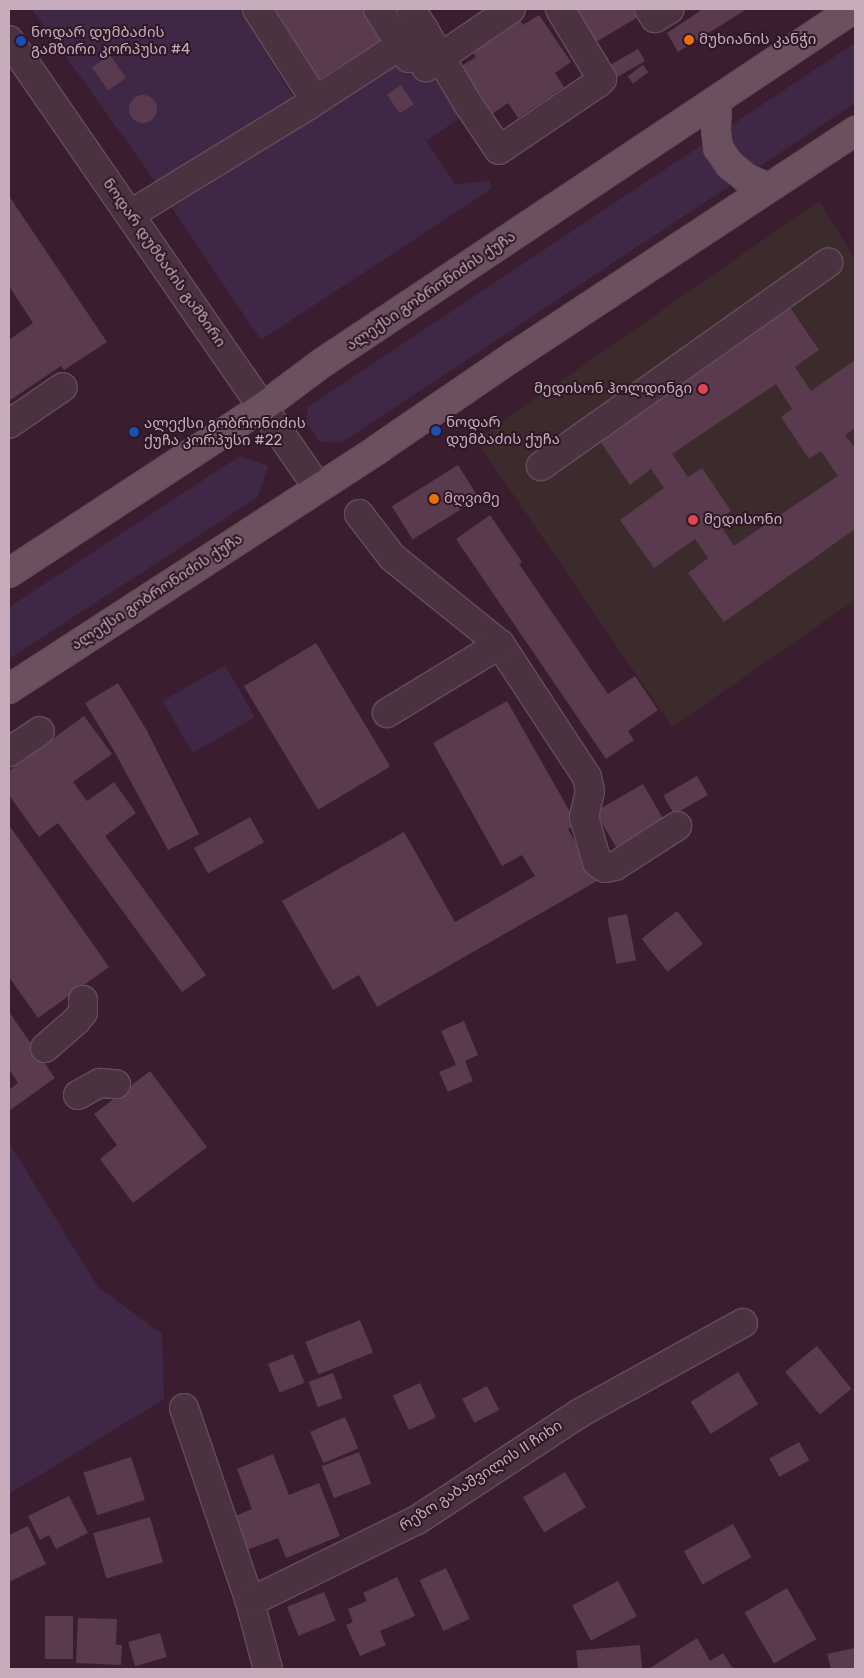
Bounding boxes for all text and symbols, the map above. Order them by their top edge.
place label: ნოდარ დუმბაძის გამზირი კორპუსი #4 [31,23,190,58]
place label: მუხიანის კანჭი [699,31,816,49]
marker: მუხიანის კანჭი [683,34,695,46]
marker: ნოდარ დუმბაძის გამზირი კორპუსი #4 [15,35,27,47]
street label: ნოდარ დუმბაძის გამზირი [99,175,229,351]
street label: ალექსი გობრონიძის ქუჩა [343,227,519,355]
place label: მედისონ ჰოლდინგი [534,380,692,398]
marker: მედისონ ჰოლდინგი [696,382,710,396]
place label: ნოდარ დუმბაძის ქუჩა [446,413,560,448]
place label: ალექსი გობრონიძის ქუჩა კორპუსი #22 [144,414,306,449]
marker: ნოდარ დუმბაძის ქუჩა [430,425,442,437]
marker: ალექსი გობრონიძის ქუჩა კორპუსი #22 [128,426,140,438]
place label: მღვიმე [444,490,500,508]
marker: მღვიმე [428,493,440,505]
place label: მედისონი [704,511,782,529]
marker: მედისონი [686,513,700,527]
street label: ალექსი გობრონიძის ქუჩა [68,530,246,654]
street label: რეზო გაბაშვილის II ჩიხი [396,1417,566,1535]

